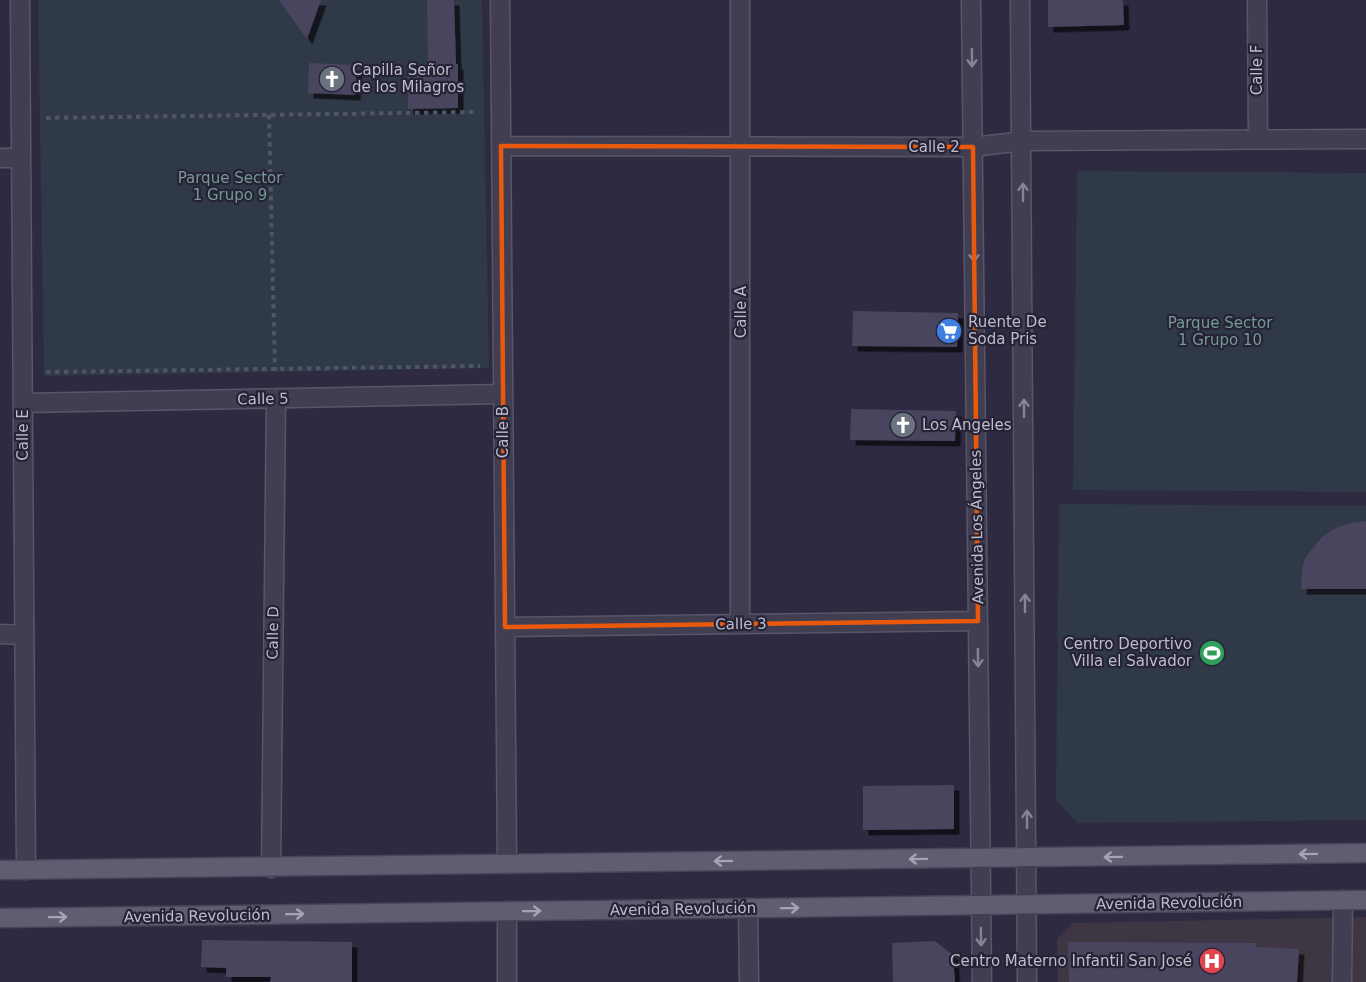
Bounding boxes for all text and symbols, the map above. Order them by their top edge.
street label: Calle F [1248,45,1266,95]
one-way arrow [966,48,978,68]
place label: Capilla Señor de los Milagros [352,61,464,96]
church icon: Capilla Señor de los Milagros [317,64,347,94]
street label: Calle 2 [908,138,960,156]
park label: Parque Sector 1 Grupo 9 [178,169,283,204]
one-way arrow [1017,182,1029,202]
one-way arrow [968,243,980,263]
street label: Calle A [732,285,750,338]
place label: Ruente De Soda Pris [968,313,1047,348]
park label: Parque Sector 1 Grupo 10 [1168,314,1273,349]
supermarket icon: Ruente De Soda Pris [934,316,964,346]
street label: Calle 5 [237,390,289,408]
one-way arrow [1018,398,1030,418]
street label: Calle B [494,406,512,458]
street label: Calle E [14,409,32,461]
church icon: Los Angeles [888,410,918,440]
place label: Los Angeles [922,416,1012,434]
street label: Avenida Los Ángeles [966,450,987,604]
one-way arrow [1019,593,1031,613]
street label: Calle D [264,606,282,660]
street label: Calle 3 [715,615,767,633]
place label: Centro Deportivo Villa el Salvador [1063,635,1193,670]
sports icon: Centro Deportivo Villa el Salvador [1197,638,1227,668]
one-way arrow [972,648,984,668]
one-way arrow [1021,809,1033,829]
one-way arrow [1298,848,1318,860]
one-way arrow [1103,851,1123,862]
one-way arrow [908,853,928,865]
one-way arrow [713,856,733,867]
street label: Avenida Revolución [1096,893,1242,913]
street label: Avenida Revolución [610,899,756,919]
one-way arrow [780,902,800,914]
one-way arrow [522,905,542,917]
street label: Avenida Revolución [124,906,270,926]
one-way arrow [285,908,305,920]
one-way arrow [48,912,68,923]
one-way arrow [975,927,987,947]
hospital icon: Centro Materno Infantil San José [1197,946,1227,976]
place label: Centro Materno Infantil San José [950,952,1192,970]

